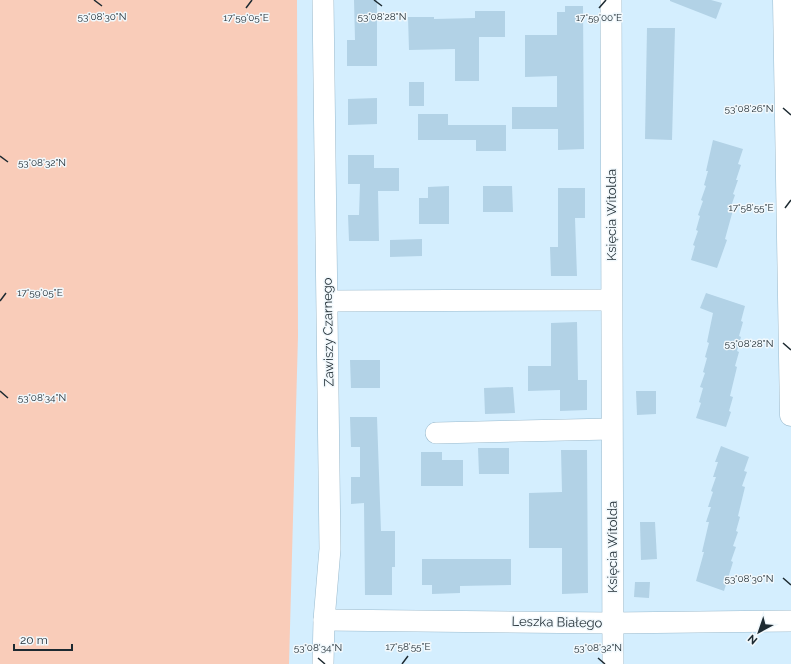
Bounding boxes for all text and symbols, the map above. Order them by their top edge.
text: 53°08'30"N [77,11,127,22]
text: 53°08'28"N [358,11,406,22]
text: 17°59'05"E [223,12,269,23]
text: 17°59'00"E [576,12,622,23]
text: 53°08'26"N [725,103,773,114]
text: 53°08'32"N [18,157,66,168]
street label: Księcia Witolda [604,169,619,261]
text: 17°58'55"E [728,202,774,213]
street label: Zawiszy Czarnego [320,277,336,387]
text: 17°59'05"E [17,287,63,298]
text: 53°08'28"N [725,338,773,349]
text: 53°08'34"N [18,392,66,403]
street label: Księcia Witolda [605,501,620,593]
text: 53°08'30"N [724,573,774,584]
north arrow [739,612,779,652]
street label: Leszka Białego [511,614,603,630]
scale bar [14,626,72,652]
text: N [745,632,760,647]
text: 20 m [20,633,48,647]
text: 17°58'55"E [385,641,431,652]
text: 53°08'34"N [294,642,342,653]
text: 53°08'32"N [574,642,622,653]

